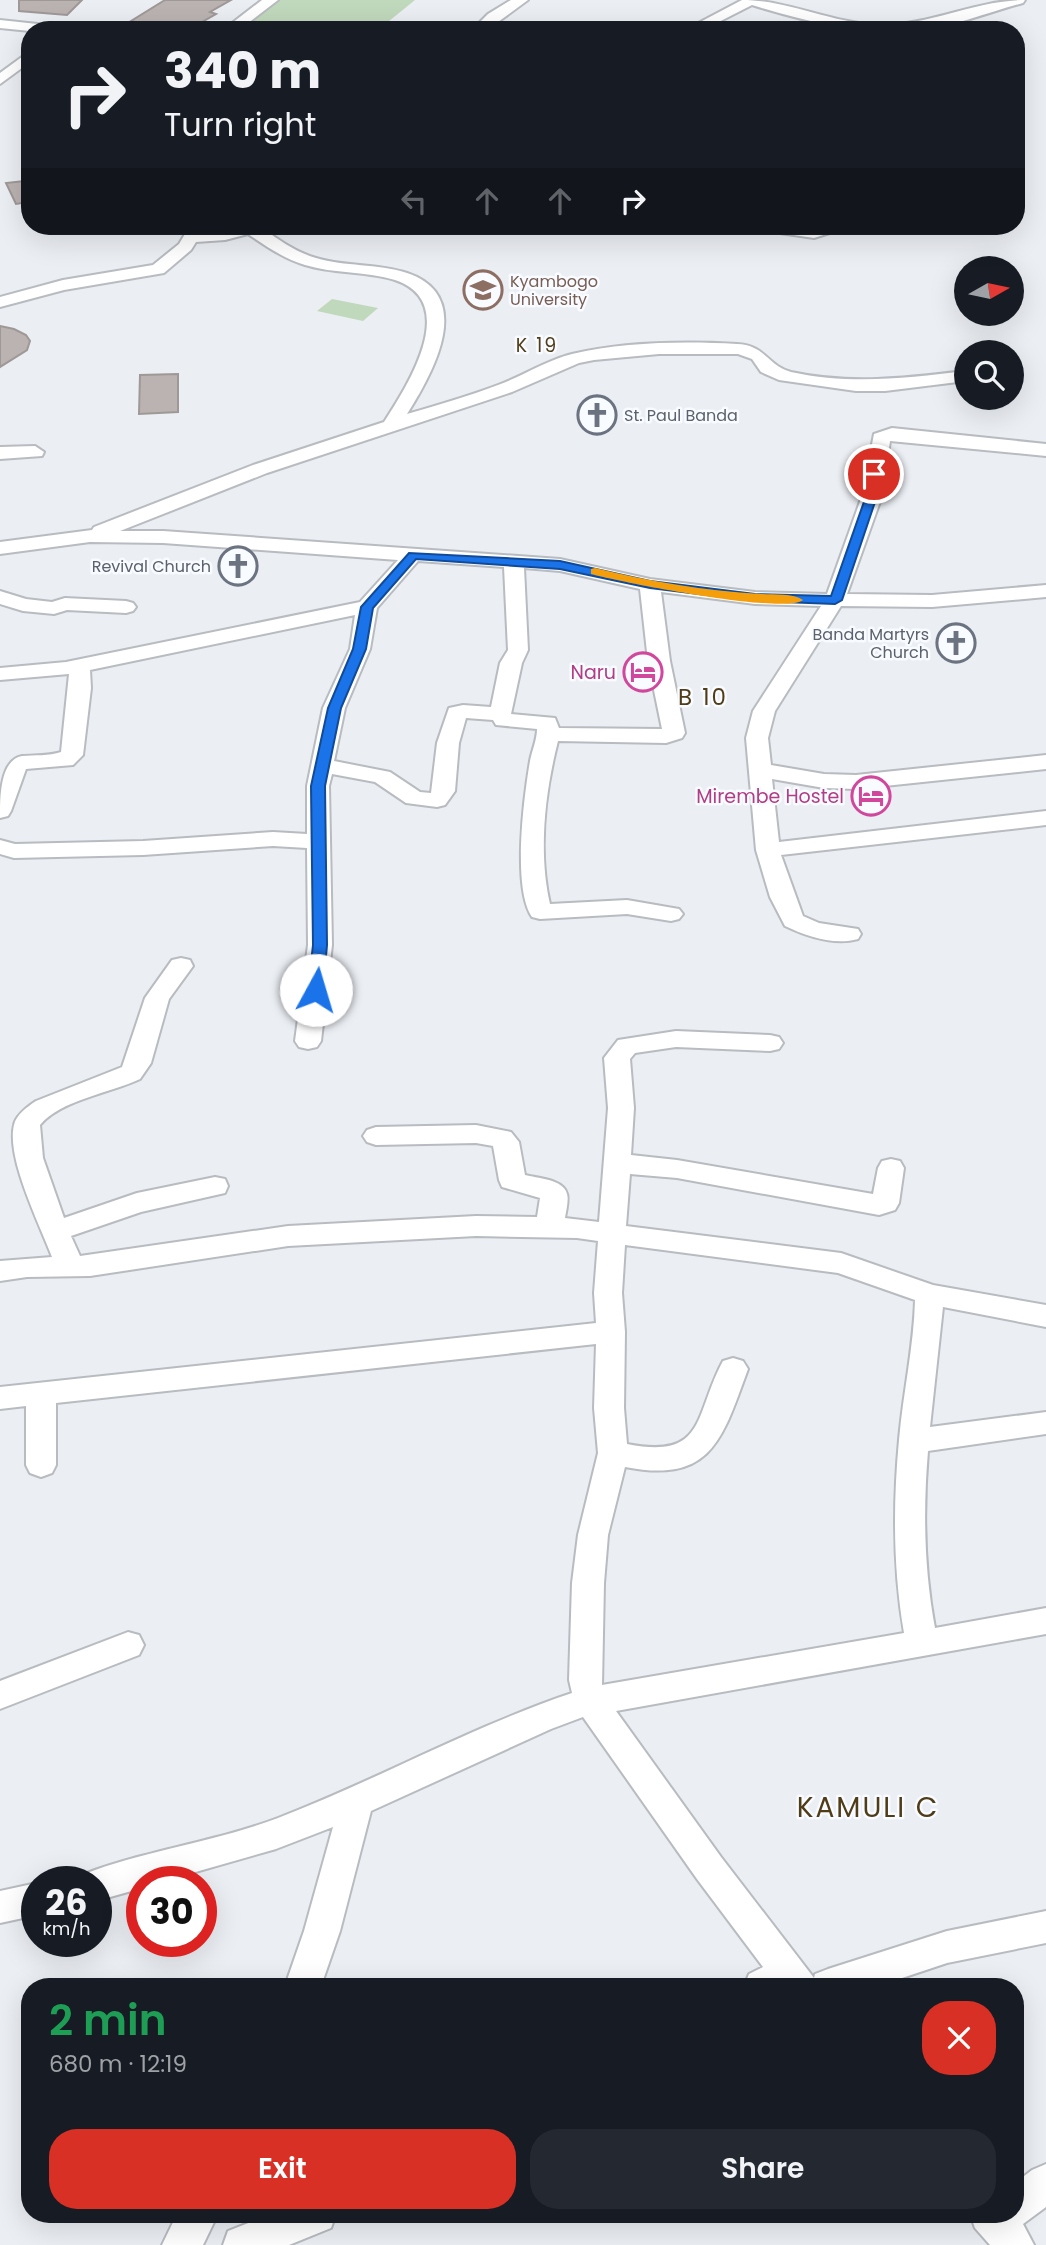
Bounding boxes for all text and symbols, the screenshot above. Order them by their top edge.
text: 340 m [164,37,321,105]
icon: right [49,49,140,140]
text: Turn right [164,102,316,147]
icon: left [395,182,433,220]
icon: ahead [468,182,506,220]
icon: ahead [541,182,579,220]
icon: right [614,182,652,220]
north arrow [954,256,1024,326]
map controls [954,256,1024,410]
school or university icon: Kyambogo University [462,269,504,311]
place label: Kyambogo University [510,270,598,311]
district label: K 19 [516,332,558,359]
button: search [954,340,1024,410]
church icon: St. Paul Banda [576,394,618,436]
place label: St. Paul Banda [624,404,738,427]
pin [844,444,904,504]
icon: arrive [855,455,893,493]
church icon: Revival Church [217,545,259,587]
place label: Revival Church [92,555,211,578]
church icon: Banda Martyrs Church [935,622,977,664]
place label: Banda Martyrs Church [813,623,929,664]
hotel icon: Naru [622,651,664,693]
place label: Naru [571,659,616,686]
district label: B 10 [678,681,728,713]
hotel icon: Mirembe Hostel [850,775,892,817]
place label: Mirembe Hostel [696,783,844,810]
position arrow [279,953,353,1027]
district label: KAMULI C [797,1788,939,1827]
speed limit sign: 30 [126,1866,217,1957]
text: 26 [45,1878,88,1927]
text: km/h [43,1916,90,1941]
text: 2 min [49,1991,167,2050]
button: close [922,2001,996,2075]
text: 680 m · 12:19 [49,2048,187,2080]
button: Exit [49,2129,516,2209]
button: Share [530,2129,996,2209]

